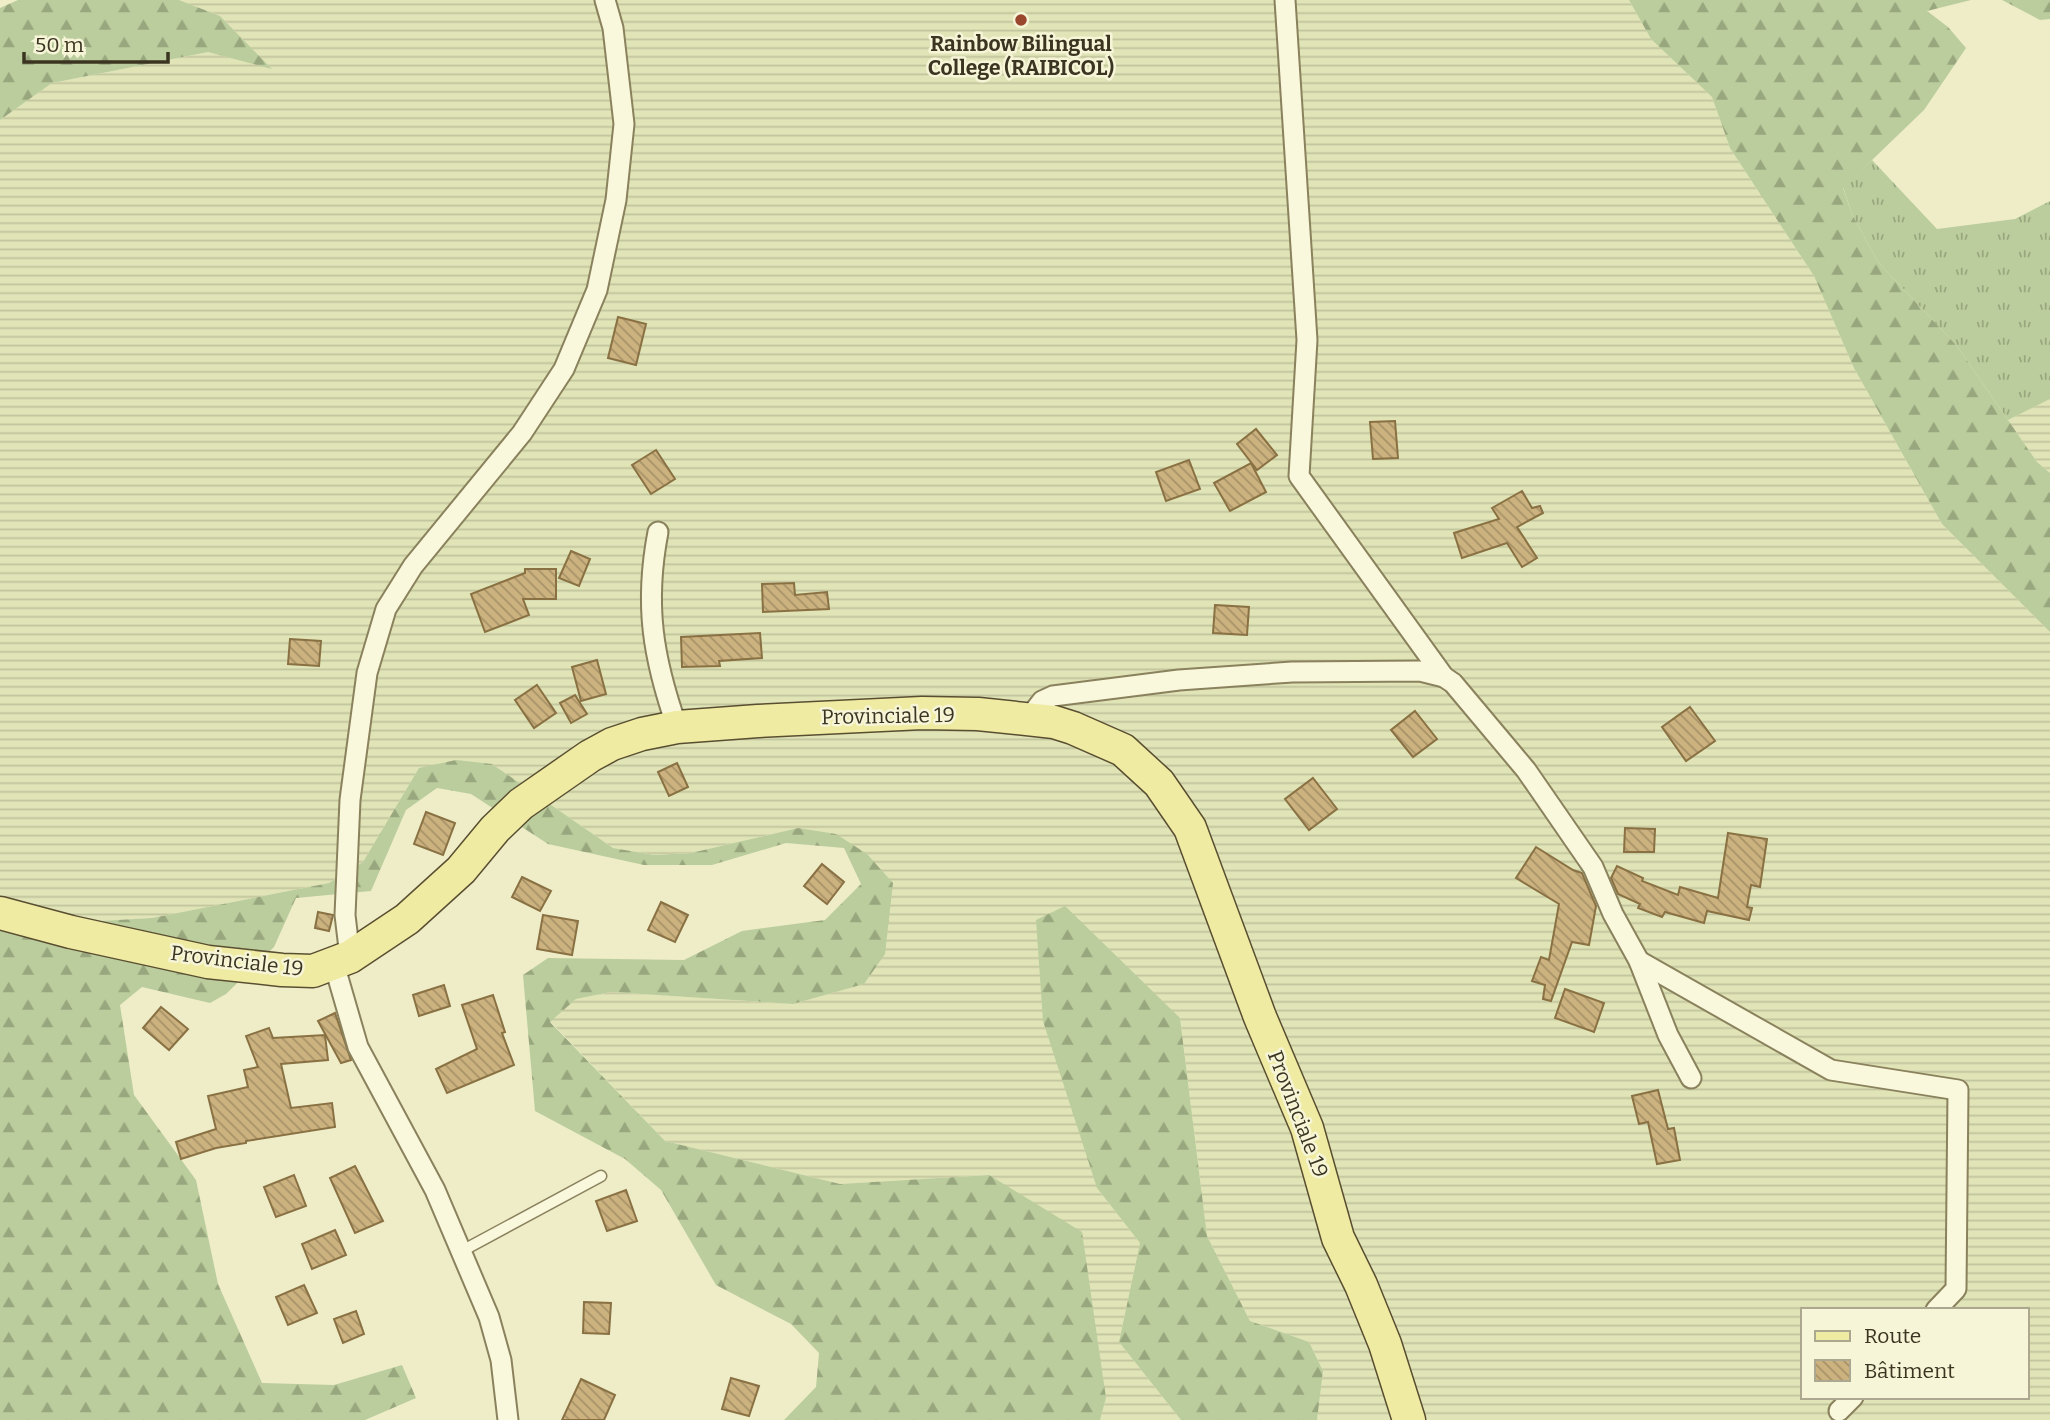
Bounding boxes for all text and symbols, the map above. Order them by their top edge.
marker: Rainbow Bilingual College (RAIBICOL) [1013,12,1029,28]
scale bar [24,21,168,65]
place label: Rainbow Bilingual College (RAIBICOL) [928,31,1114,81]
text: 50 m [35,32,84,58]
street label: Provinciale 19 [821,702,955,730]
street label: Provinciale 19 [169,940,305,982]
street label: Provinciale 19 [1262,1047,1334,1181]
legend [1801,1308,2029,1399]
text: Route [1864,1323,1921,1349]
text: Bâtiment [1864,1358,1955,1384]

